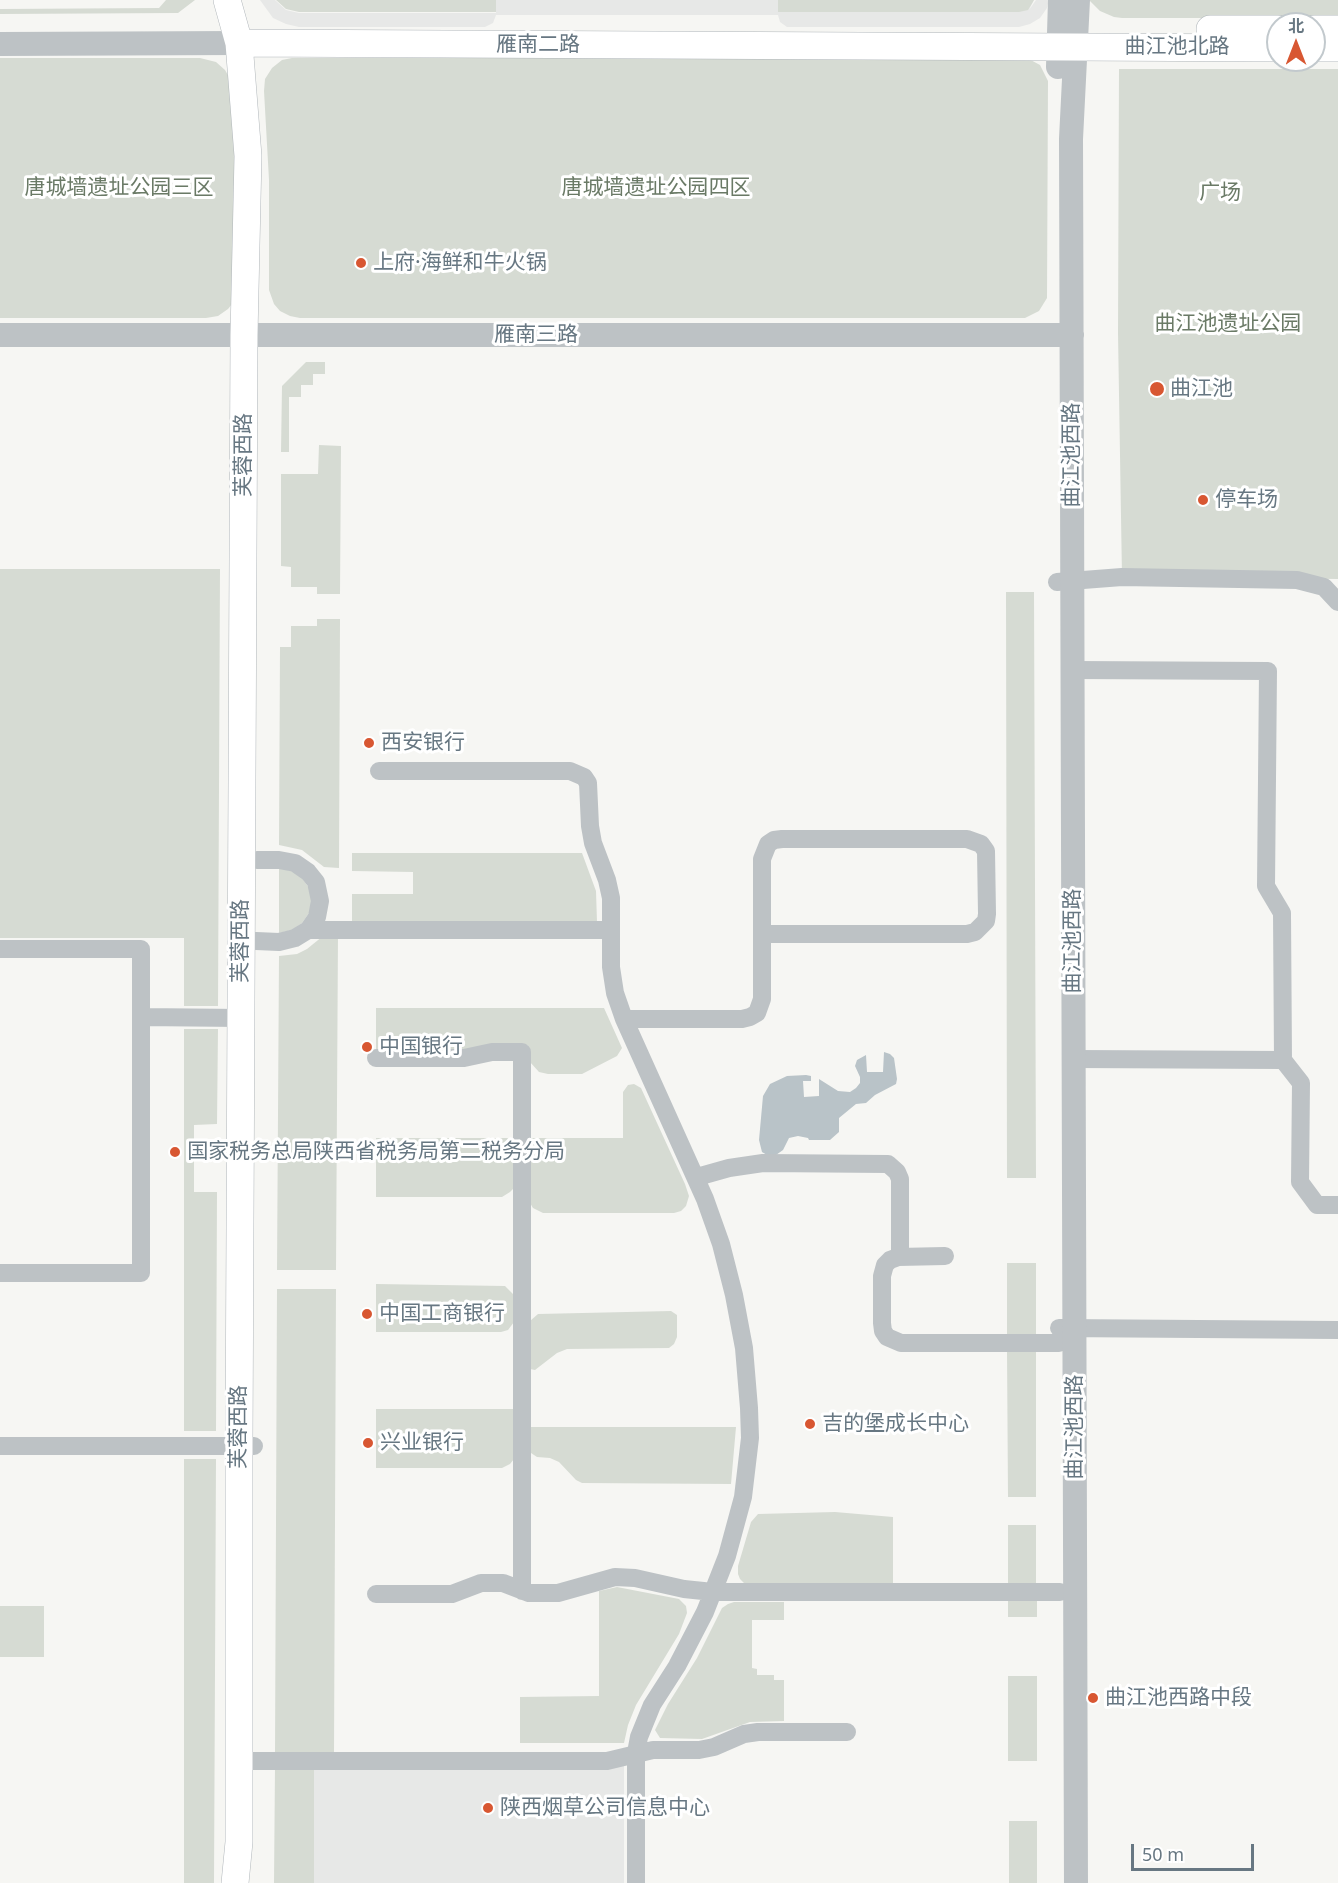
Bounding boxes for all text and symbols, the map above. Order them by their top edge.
north arrow [1266,12,1326,72]
text: 北 [1288,15,1304,37]
street label: 雁南二路 [496,32,580,58]
street label: 曲江池北路 [1125,34,1229,60]
park label: 唐城墙遗址公园三区 [25,175,213,201]
park label: 唐城墙遗址公园四区 [562,175,750,201]
park label: 广场 [1199,180,1241,206]
place label: 上府·海鲜和牛火锅 [373,250,547,276]
marker: 上府·海鲜和牛火锅 [354,256,368,270]
park label: 曲江池遗址公园 [1155,311,1301,337]
street label: 雁南三路 [494,322,578,348]
place label: 曲江池 [1170,376,1233,402]
marker: 曲江池 [1148,380,1166,398]
street label: 曲江池西路 [1059,403,1085,507]
street label: 芙蓉西路 [231,413,257,497]
place label: 停车场 [1215,487,1278,513]
marker: 停车场 [1196,493,1210,507]
place label: 西安银行 [381,730,465,756]
marker: 西安银行 [362,736,376,750]
street label: 曲江池西路 [1060,889,1086,993]
street label: 芙蓉西路 [228,899,254,983]
place label: 中国银行 [379,1034,463,1060]
marker: 中国银行 [360,1040,374,1054]
place label: 国家税务总局陕西省税务局第二税务分局 [187,1139,565,1165]
marker: 国家税务总局陕西省税务局第二税务分局 [168,1145,182,1159]
place label: 中国工商银行 [379,1301,505,1327]
marker: 中国工商银行 [360,1307,374,1321]
street label: 曲江池西路 [1062,1375,1088,1479]
street label: 芙蓉西路 [226,1385,252,1469]
place label: 吉的堡成长中心 [822,1411,969,1437]
marker: 吉的堡成长中心 [803,1417,817,1431]
place label: 兴业银行 [380,1430,464,1456]
marker: 兴业银行 [361,1436,375,1450]
place label: 曲江池西路中段 [1105,1685,1252,1711]
marker: 曲江池西路中段 [1086,1691,1100,1705]
place label: 陕西烟草公司信息中心 [500,1795,710,1821]
marker: 陕西烟草公司信息中心 [481,1801,495,1815]
scale bar [1134,1832,1257,1870]
text: 50 m [1142,1842,1184,1866]

